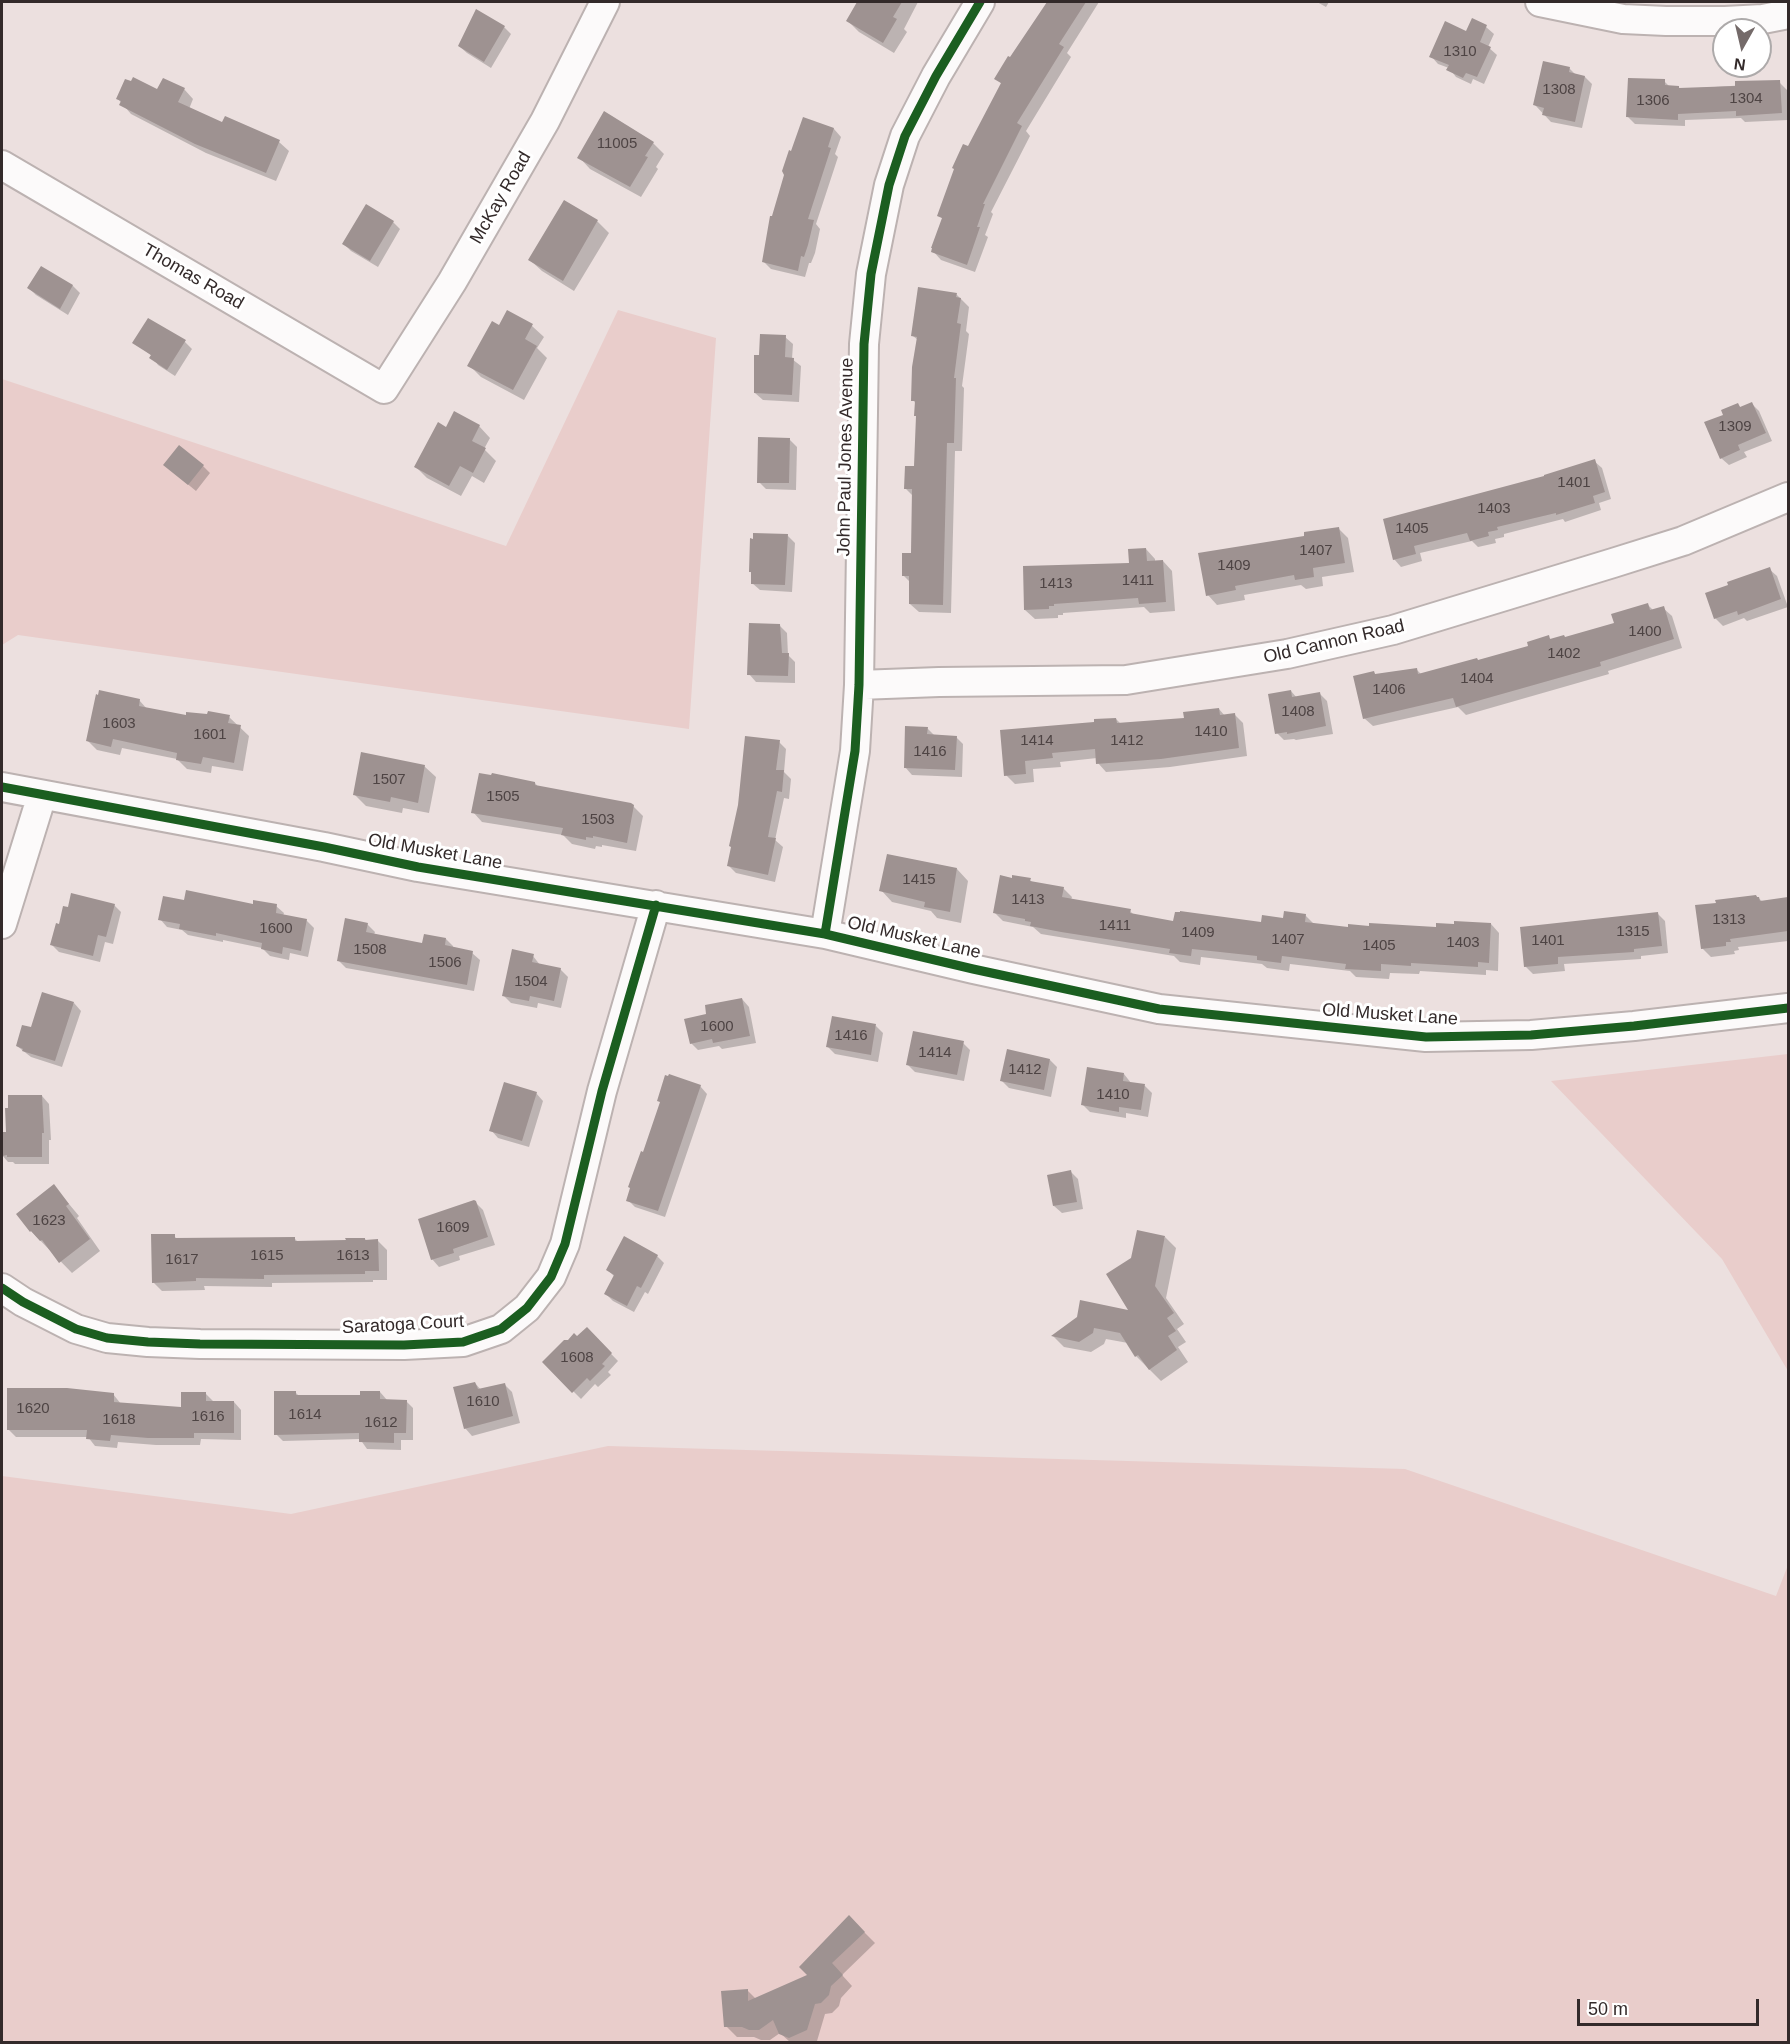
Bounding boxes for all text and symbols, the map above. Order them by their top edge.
north arrow [1712,18,1772,78]
house number: 1310 [1443,43,1477,61]
text: N [1733,55,1747,74]
house number: 1308 [1542,81,1576,99]
house number: 1304 [1729,90,1763,108]
house number: 1306 [1636,92,1670,110]
house number: 11005 [597,135,637,153]
street label: McKay Road [466,148,536,248]
street label: Thomas Road [139,239,247,315]
street label: John Paul Jones Avenue [833,357,859,557]
house number: 1309 [1718,418,1752,436]
house number: 1401 [1557,474,1591,492]
house number: 1403 [1477,500,1511,518]
house number: 1405 [1395,520,1429,538]
house number: 1407 [1299,542,1333,560]
house number: 1409 [1217,557,1251,575]
house number: 1411 [1122,572,1154,590]
house number: 1413 [1039,575,1073,593]
street label: Old Cannon Road [1261,615,1407,669]
house number: 1400 [1628,623,1662,641]
house number: 1402 [1547,645,1581,663]
house number: 1404 [1460,670,1494,688]
house number: 1406 [1372,681,1406,699]
house number: 1408 [1281,703,1315,721]
house number: 1603 [102,715,136,733]
house number: 1410 [1194,723,1228,741]
house number: 1601 [193,726,227,744]
house number: 1414 [1020,732,1054,750]
house number: 1412 [1110,732,1144,750]
house number: 1416 [913,743,947,761]
house number: 1507 [372,771,406,789]
house number: 1505 [486,788,520,806]
house number: 1503 [581,811,615,829]
street label: Old Musket Lane [366,830,504,874]
house number: 1415 [902,871,936,889]
house number: 1413 [1011,891,1045,909]
house number: 1313 [1712,911,1746,929]
street label: Old Musket Lane [845,912,983,964]
house number: 1411 [1099,917,1131,935]
house number: 1600 [259,920,293,938]
house number: 1315 [1616,923,1650,941]
house number: 1409 [1181,924,1215,942]
house number: 1407 [1271,931,1305,949]
house number: 1401 [1531,932,1565,950]
house number: 1403 [1446,934,1480,952]
house number: 1405 [1362,937,1396,955]
house number: 1508 [353,941,387,959]
house number: 1506 [428,954,462,972]
house number: 1504 [514,973,548,991]
street label: Old Musket Lane [1321,999,1459,1031]
house number: 1600 [700,1018,734,1036]
house number: 1416 [834,1027,868,1045]
house number: 1414 [918,1044,952,1062]
house number: 1412 [1008,1061,1042,1079]
house number: 1410 [1096,1086,1130,1104]
house number: 1623 [32,1212,66,1230]
house number: 1609 [436,1219,470,1237]
house number: 1615 [250,1247,284,1265]
house number: 1613 [336,1247,370,1265]
house number: 1617 [165,1251,199,1269]
street label: Saratoga Court [341,1311,465,1339]
house number: 1608 [560,1349,594,1367]
house number: 1610 [466,1393,500,1411]
house number: 1620 [16,1400,50,1418]
house number: 1614 [288,1406,322,1424]
house number: 1616 [191,1408,225,1426]
house number: 1618 [102,1411,136,1429]
house number: 1612 [364,1414,398,1432]
scale bar [1580,1987,1762,2025]
text: 50 m [1588,1999,1628,2019]

